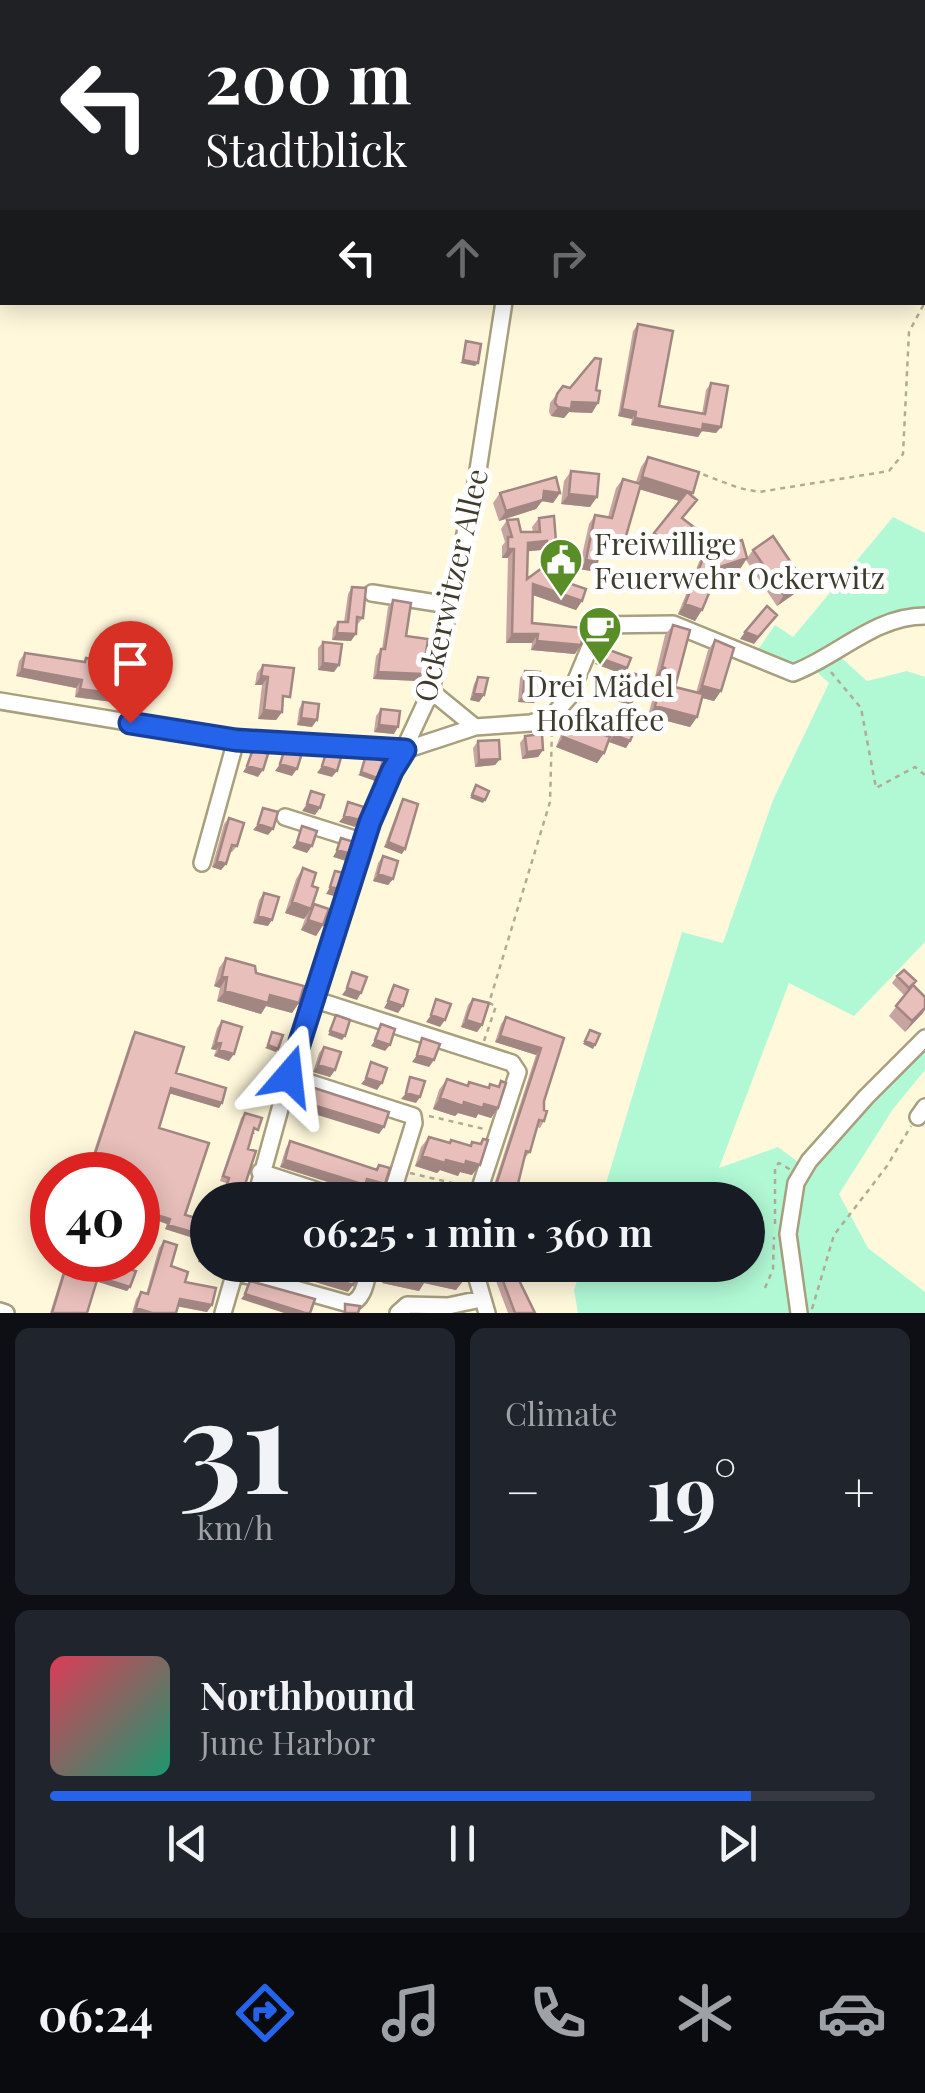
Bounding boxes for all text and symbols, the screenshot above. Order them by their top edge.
text: 200 m [205,28,412,122]
icon: left [40,40,170,170]
text: Stadtblick [205,118,407,178]
icon: left [330,230,385,285]
icon: ahead [435,230,490,285]
icon: right [540,230,595,285]
street label: Ockerwitzer Allee [404,464,496,706]
place label: Freiwillige Feuerwehr Ockerwitz [594,523,885,597]
public building icon: Freiwillige Feuerwehr Ockerwitz [538,537,584,598]
cafe icon: Drei Mädel Hofkaffee [577,605,623,666]
pin [88,621,173,724]
icon: arrive [103,636,158,691]
place label: Drei Mädel Hofkaffee [526,665,674,739]
position arrow [237,1024,341,1128]
speed limit sign: 40 [30,1152,160,1282]
text: 06:25 · 1 min · 360 m [302,1206,653,1257]
text: 31 [178,1353,292,1527]
text: Climate [505,1391,617,1434]
text: 19° [646,1440,737,1540]
text: − [505,1453,541,1527]
text: + [843,1453,875,1527]
text: km/h [197,1505,273,1548]
text: Northbound [200,1669,415,1720]
text: June Harbor [200,1720,375,1763]
icon: previous [160,1816,215,1871]
icon: pause [435,1816,490,1871]
icon: next [710,1816,765,1871]
icon: directions [230,1978,300,2048]
icon: music [376,1978,446,2048]
icon: phone [523,1978,593,2048]
icon: climate [670,1978,740,2048]
icon: car [817,1978,887,2048]
text: 06:24 [38,1983,153,2043]

